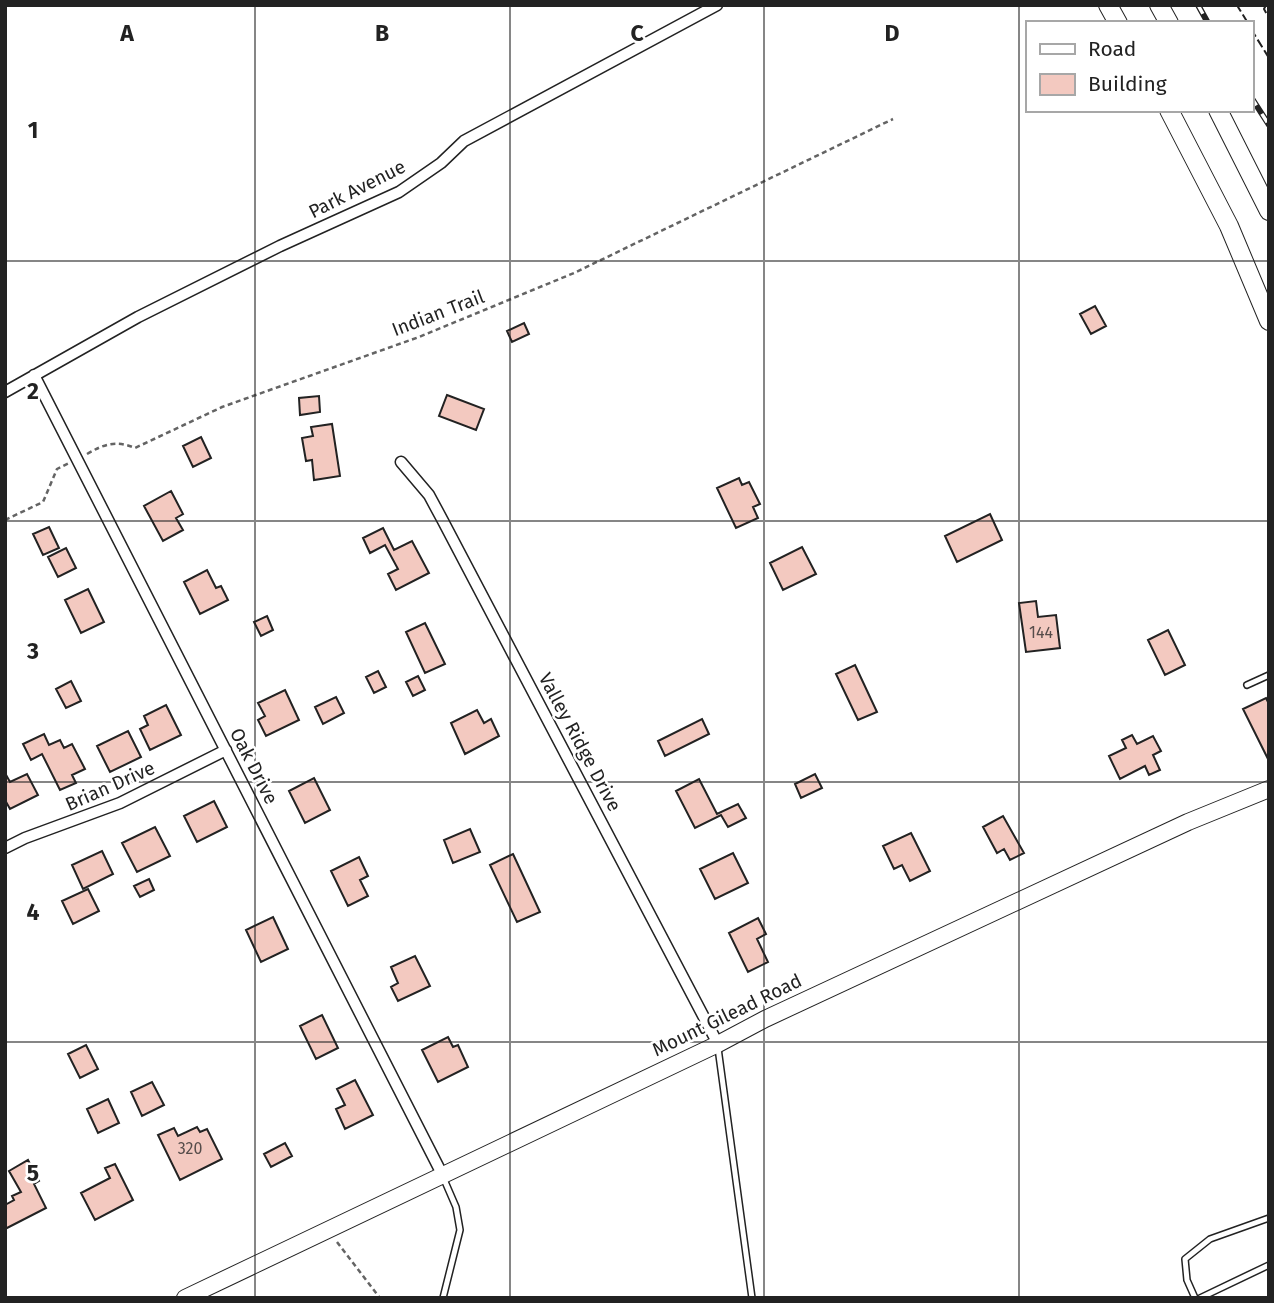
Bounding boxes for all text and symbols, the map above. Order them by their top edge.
text: A [119,19,134,47]
text: B [375,19,389,47]
text: C [630,19,644,47]
text: D [885,19,900,47]
legend [1026,21,1253,112]
text: Road [1088,36,1136,62]
text: Building [1088,71,1167,97]
text: 1 [28,116,38,144]
street label: Park Avenue [305,155,409,223]
street label: Indian Trail [389,285,488,341]
text: 2 [27,377,39,405]
house number: 144 [1029,623,1053,642]
text: 3 [26,637,39,665]
street label: Valley Ridge Drive [534,669,626,815]
street label: Oak Drive [225,724,283,808]
street label: Brian Drive [62,756,158,816]
text: 4 [27,898,40,926]
street label: Mount Gilead Road [648,969,806,1061]
house number: 320 [178,1139,202,1158]
text: 5 [27,1159,39,1187]

